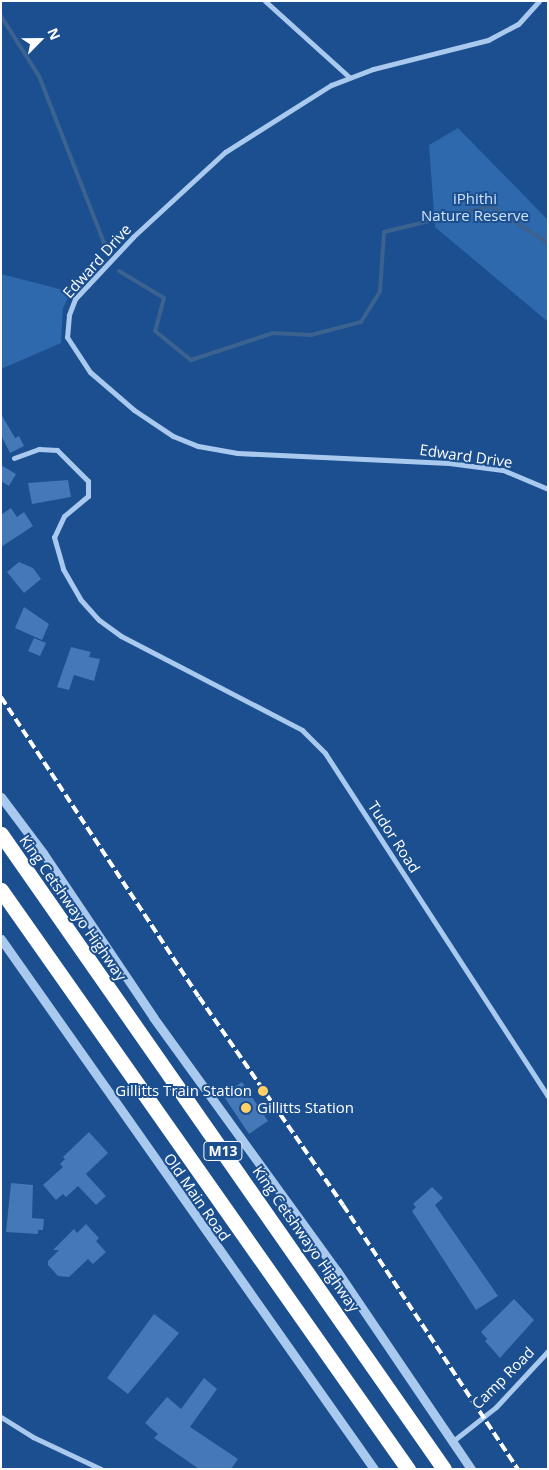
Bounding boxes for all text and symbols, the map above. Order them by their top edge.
north arrow [15,15,65,65]
text: N [43,25,65,43]
park label: iPhithi Nature Reserve [421,189,529,224]
street label: Edward Drive [59,220,135,302]
street label: Edward Drive [419,441,513,471]
street label: Tudor Road [364,798,424,876]
street label: King Cetshwayo Highway [16,832,130,984]
place label: Gillitts Train Station [115,1082,252,1100]
marker: Gillitts Train Station [256,1084,270,1098]
place label: Gillitts Station [257,1099,354,1117]
marker: Gillitts Station [239,1101,253,1115]
road number: M13 [203,1140,243,1162]
street label: Old Main Road [160,1150,234,1244]
street label: King Cetshwayo Highway [249,1163,363,1315]
street label: Camp Road [468,1343,538,1413]

